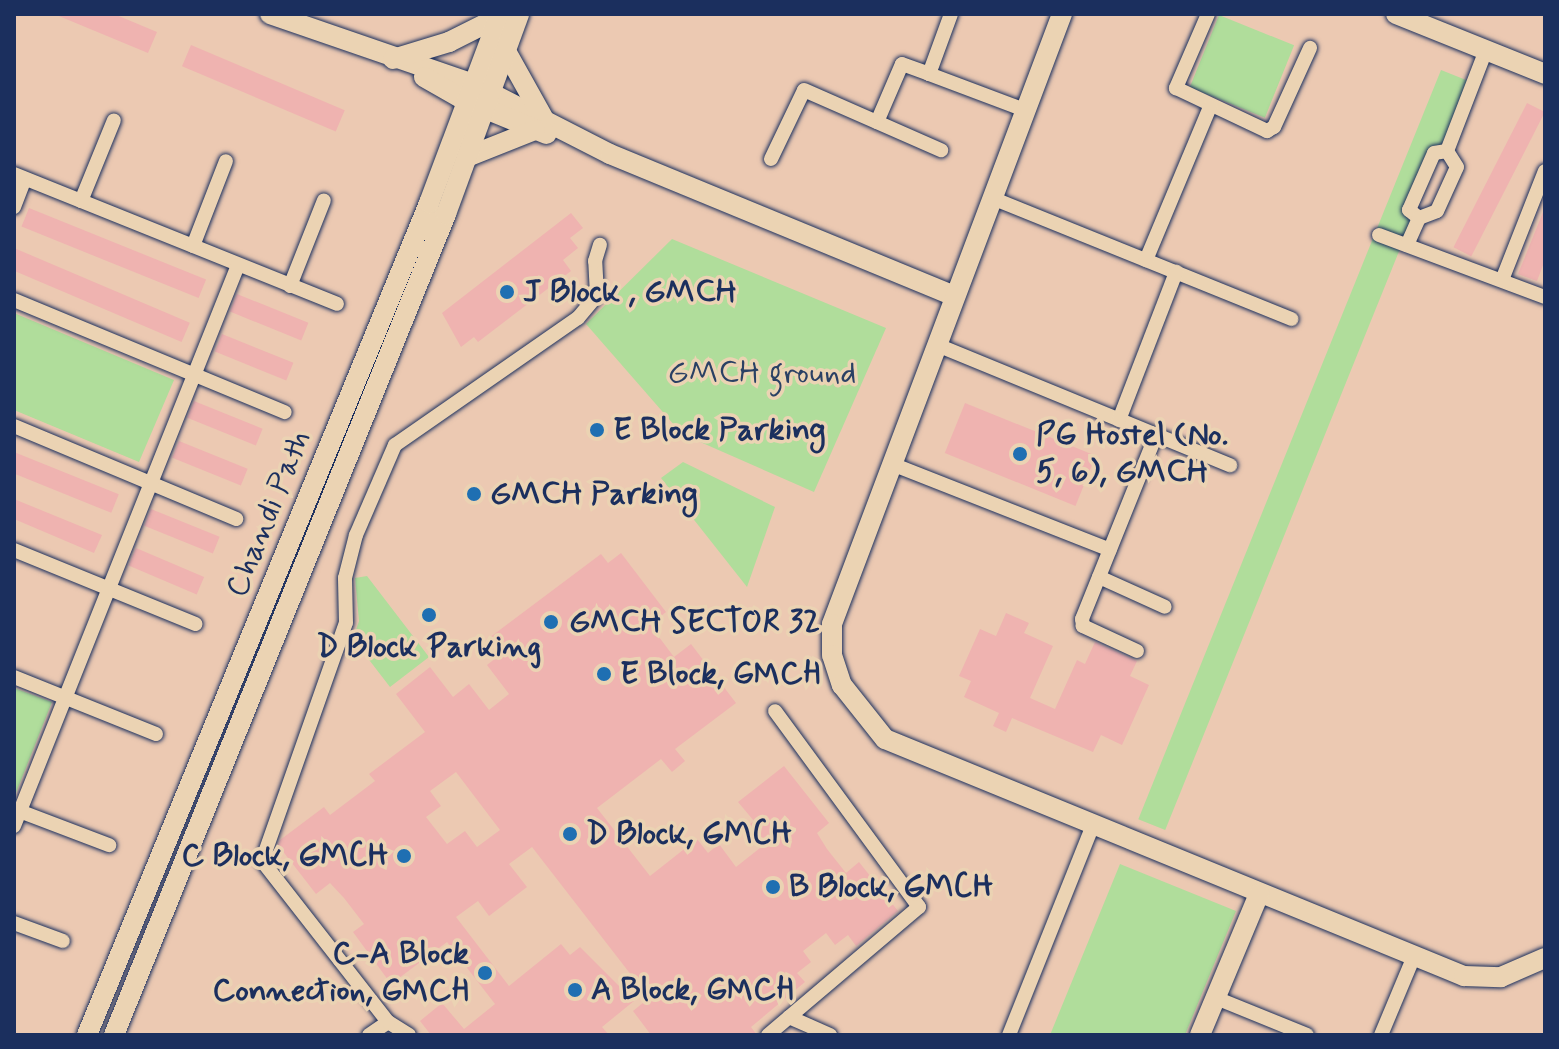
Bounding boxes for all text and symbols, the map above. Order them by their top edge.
place label: J Block , GMCH [523,273,737,311]
marker: J Block , GMCH [498,283,516,301]
park label: GMCH ground [668,354,856,392]
place label: E Block Parking [613,411,822,449]
place label: PG Hostel (No. 5, 6), GMCH [1036,417,1228,492]
marker: E Block Parking [588,421,606,439]
street label: Chandi Path [219,426,319,602]
marker: PG Hostel (No. 5, 6), GMCH [1011,445,1029,463]
place label: GMCH Parking [490,475,693,513]
marker: GMCH Parking [465,485,483,503]
place label: GMCH SECTOR 32 [569,603,823,641]
marker: D Block Parking [420,606,438,624]
marker: GMCH SECTOR 32 [540,611,562,633]
place label: D Block Parking [323,628,535,666]
place label: E Block, GMCH [620,655,826,693]
marker: E Block, GMCH [595,665,613,683]
place label: D Block, GMCH [586,815,795,853]
marker: D Block, GMCH [561,825,579,843]
place label: C Block, GMCH [178,837,388,875]
marker: C Block, GMCH [395,847,413,865]
place label: B Block, GMCH [789,868,996,906]
marker: B Block, GMCH [764,878,782,896]
place label: C-A Block Connection, GMCH [208,936,469,1011]
marker: C-A Block Connection, GMCH [476,964,494,982]
place label: A Block, GMCH [591,971,799,1009]
marker: A Block, GMCH [566,981,584,999]

